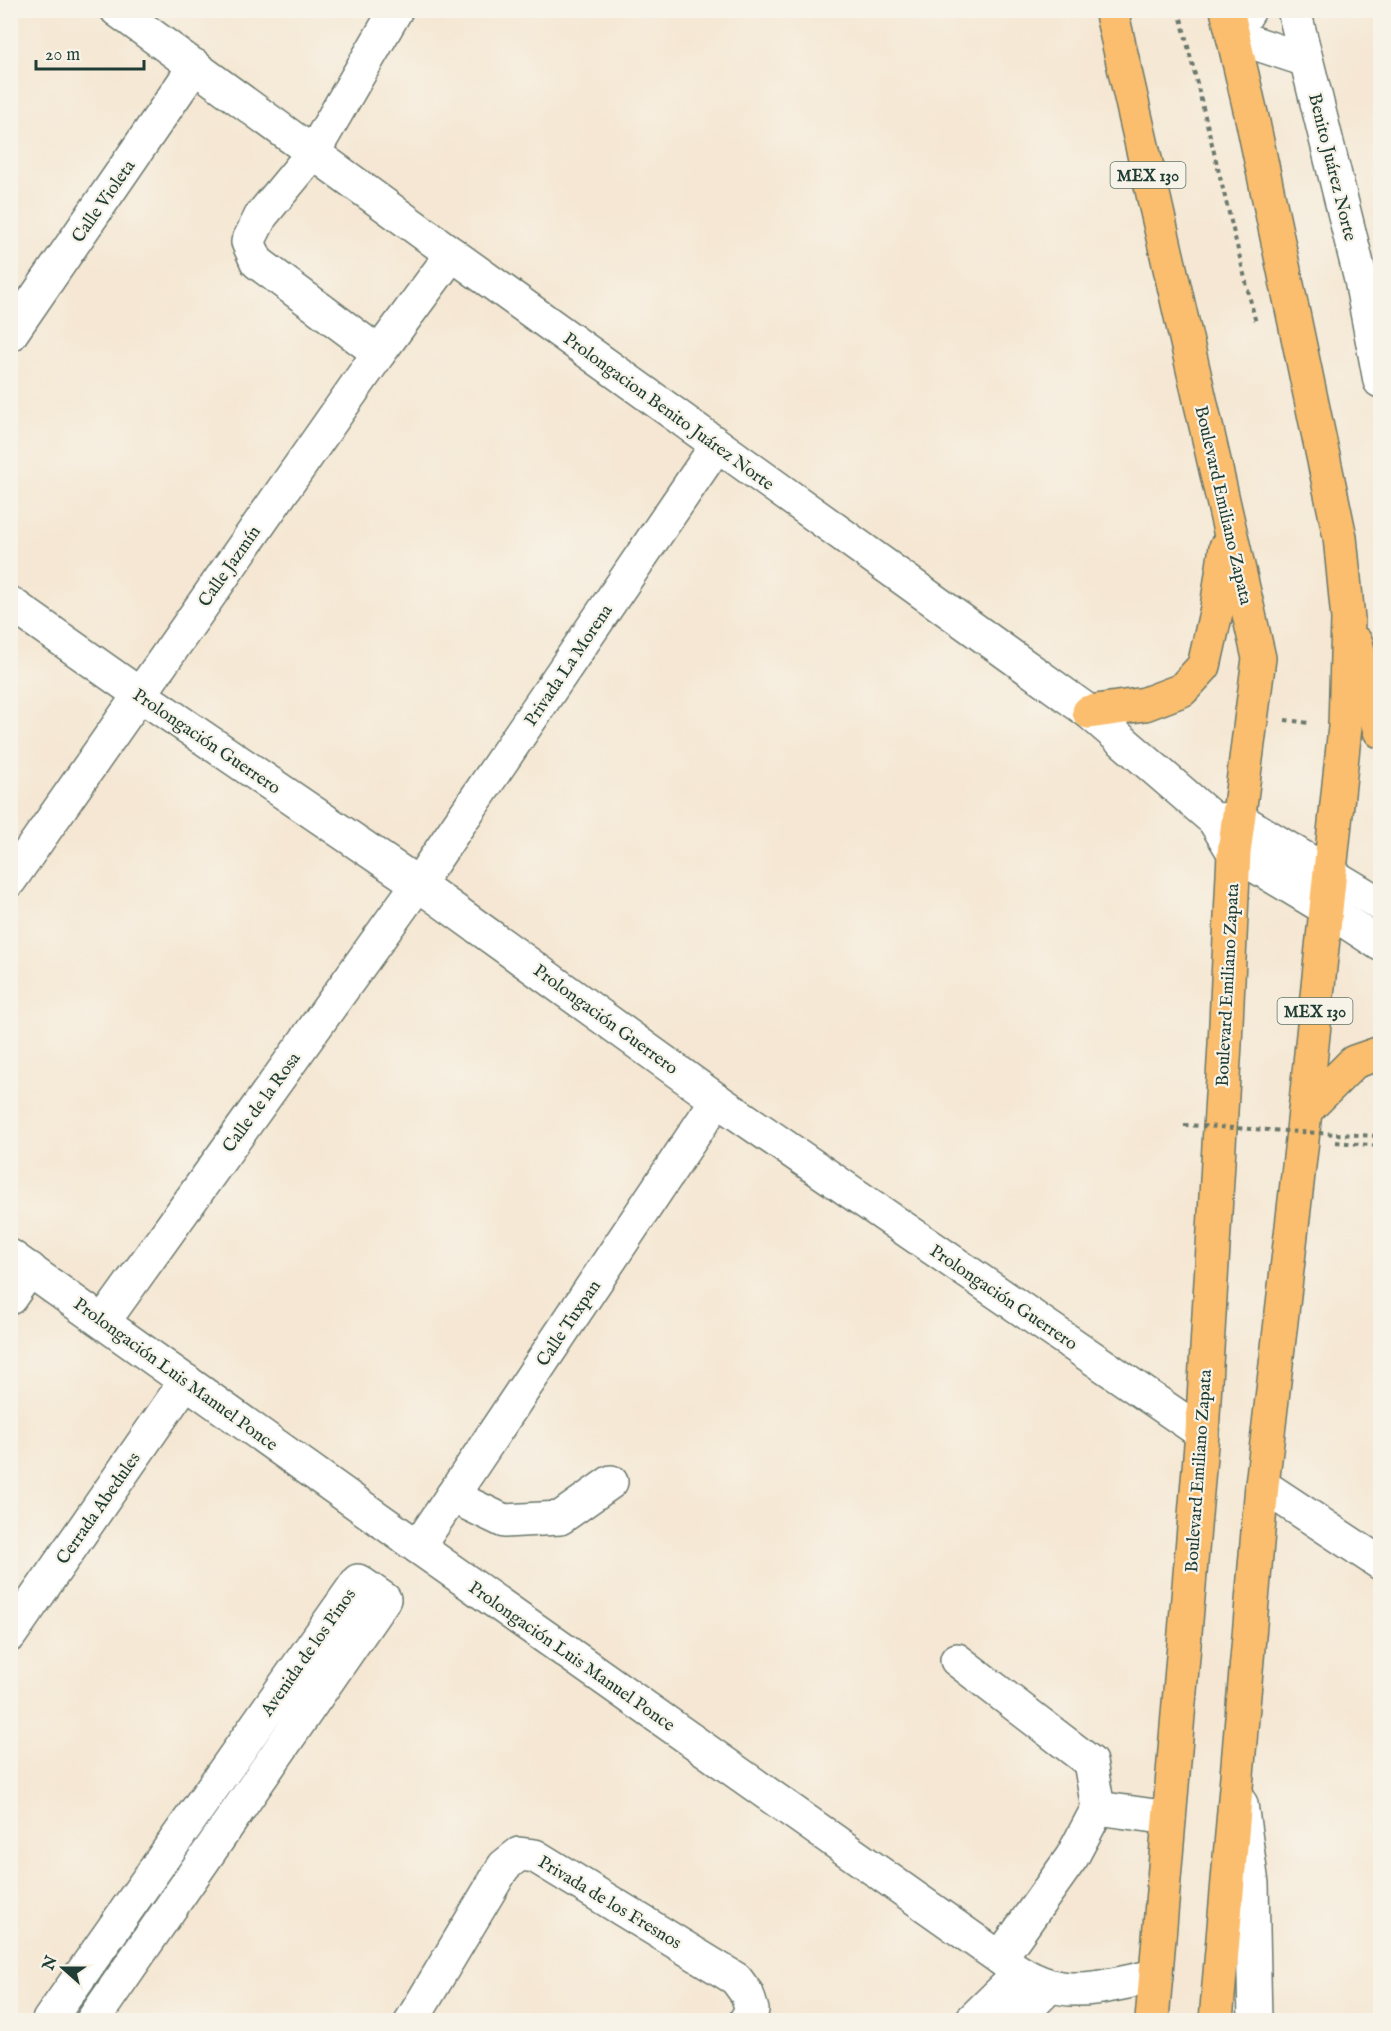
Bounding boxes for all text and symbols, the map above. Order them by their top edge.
scale bar [36,33,144,71]
text: 20 m [45,44,80,67]
street label: Benito Juárez Norte [1302,91,1361,243]
street label: Calle Violeta [67,156,141,248]
road number: MEX 130 [1110,162,1186,188]
street label: Prolongacion Benito Juárez Norte [558,328,778,496]
street label: Boulevard Emiliano Zapata [1188,404,1257,607]
street label: Calle Jazmín [194,521,267,612]
street label: Privada La Morena [520,600,619,731]
street label: Prolongación Guerrero [128,684,285,800]
street label: Boulevard Emiliano Zapata [1212,883,1245,1087]
street label: Prolongación Guerrero [528,960,682,1081]
road number: MEX 130 [1278,998,1352,1024]
street label: Calle de la Rosa [218,1048,306,1158]
street label: Prolongación Guerrero [925,1240,1082,1356]
street label: Calle Tuxpan [532,1276,607,1371]
street label: Prolongación Luis Manuel Ponce [68,1293,282,1457]
street label: Boulevard Emiliano Zapata [1181,1368,1218,1573]
street label: Cerrada Abedules [52,1448,146,1569]
street label: Prolongación Luis Manuel Ponce [463,1577,679,1737]
street label: Avenida de los Pinos [256,1584,362,1722]
street label: Privada de los Fresnos [533,1851,685,1955]
north arrow [33,1938,93,1998]
text: N [39,1953,63,1974]

